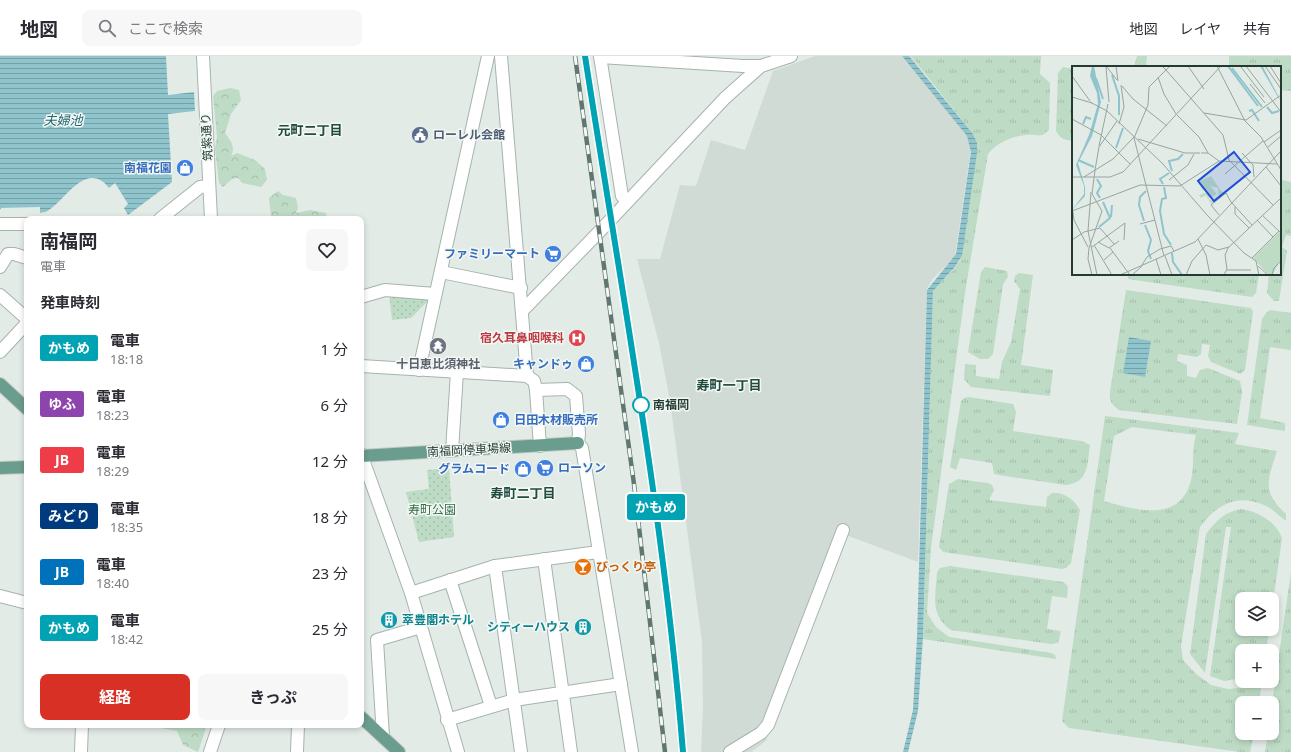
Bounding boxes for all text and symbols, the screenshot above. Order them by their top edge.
search box [82,10,362,46]
text: 地図 [20,16,58,42]
icon: search [96,17,118,39]
text: ここで検索 [128,18,203,38]
text: 地図 [1129,19,1157,38]
text: レイヤ [1179,19,1221,38]
text: 共有 [1243,19,1271,38]
inset map [1072,66,1281,275]
water label: 夫婦池 [43,111,84,129]
street label: 筑紫通り [197,113,216,161]
district label: 元町二丁目 [277,121,343,139]
public building icon: ローレル会館 [410,125,430,145]
place label: ローレル会館 [433,126,505,143]
shop icon: 南福花園 [175,158,195,178]
place label: 南福花園 [124,159,172,176]
text: 南福岡 [40,228,97,254]
button: heart [306,229,348,271]
supermarket icon: ファミリーマート [543,244,563,264]
place label: ファミリーマート [444,245,540,262]
text: 電車 [40,257,66,275]
text: 発車時刻 [40,292,100,312]
hospital icon: 宿久耳鼻咽喉科 [567,328,587,348]
place label: 宿久耳鼻咽喉科 [480,329,564,346]
text: 電車 [110,330,140,350]
temple icon: 十日恵比須神社 [428,336,448,356]
text: かもめ [48,338,90,357]
text: 1 分 [321,339,348,359]
text: 18:18 [110,350,143,368]
shop icon: キャンドゥ [576,354,596,374]
place label: 十日恵比須神社 [396,355,480,372]
place label: キャンドゥ [513,355,573,372]
district label: 寿町一丁目 [696,376,762,394]
text: 電車 [96,386,126,406]
text: ゆふ [48,394,76,413]
text: 6 分 [321,395,348,415]
marker: 南福岡 [632,396,650,414]
place label: 南福岡 [653,396,689,413]
text: 18:23 [96,406,129,424]
shop icon: 日田木材販売所 [491,410,511,430]
place label: 日田木材販売所 [514,411,598,428]
street label: 南福岡停車場線 [427,439,511,460]
text: 電車 [96,442,126,462]
text: JB [55,450,69,469]
text: 12 分 [312,451,348,471]
supermarket icon: ローソン [535,458,555,478]
shop icon: グラムコード [513,459,533,479]
place label: ローソン [558,459,606,476]
place label: グラムコード [438,460,510,477]
text: 18:29 [96,462,129,480]
district label: 寿町二丁目 [490,484,556,502]
line badge: かもめ [633,494,679,520]
text: かもめ [635,497,677,516]
text: 電車 [110,498,140,518]
park label: 寿町公園 [408,501,456,518]
text: みどり [48,506,90,525]
text: 18 分 [312,507,348,527]
text: 18:35 [110,518,143,536]
text: 電車 [96,554,126,574]
bar icon: びっくり亭 [573,557,593,577]
place label: びっくり亭 [596,558,656,575]
text: JB [55,562,69,581]
text: 23 分 [312,563,348,583]
text: 18:40 [96,574,129,592]
map controls [1235,592,1279,740]
button: layers [1235,592,1279,636]
text: 電車 [110,610,140,630]
building icon: 萃豊閣ホテル [379,610,399,630]
place label: 萃豊閣ホテル [402,611,474,628]
building icon: シティーハウス [573,617,593,637]
text: かもめ [48,618,90,637]
place label: シティーハウス [487,618,570,635]
text: 25 分 [312,619,348,639]
text: 18:42 [110,630,143,648]
button: + [1235,644,1279,688]
button: 経路 [40,674,190,720]
button: きっぷ [198,674,348,720]
button: − [1235,696,1279,740]

